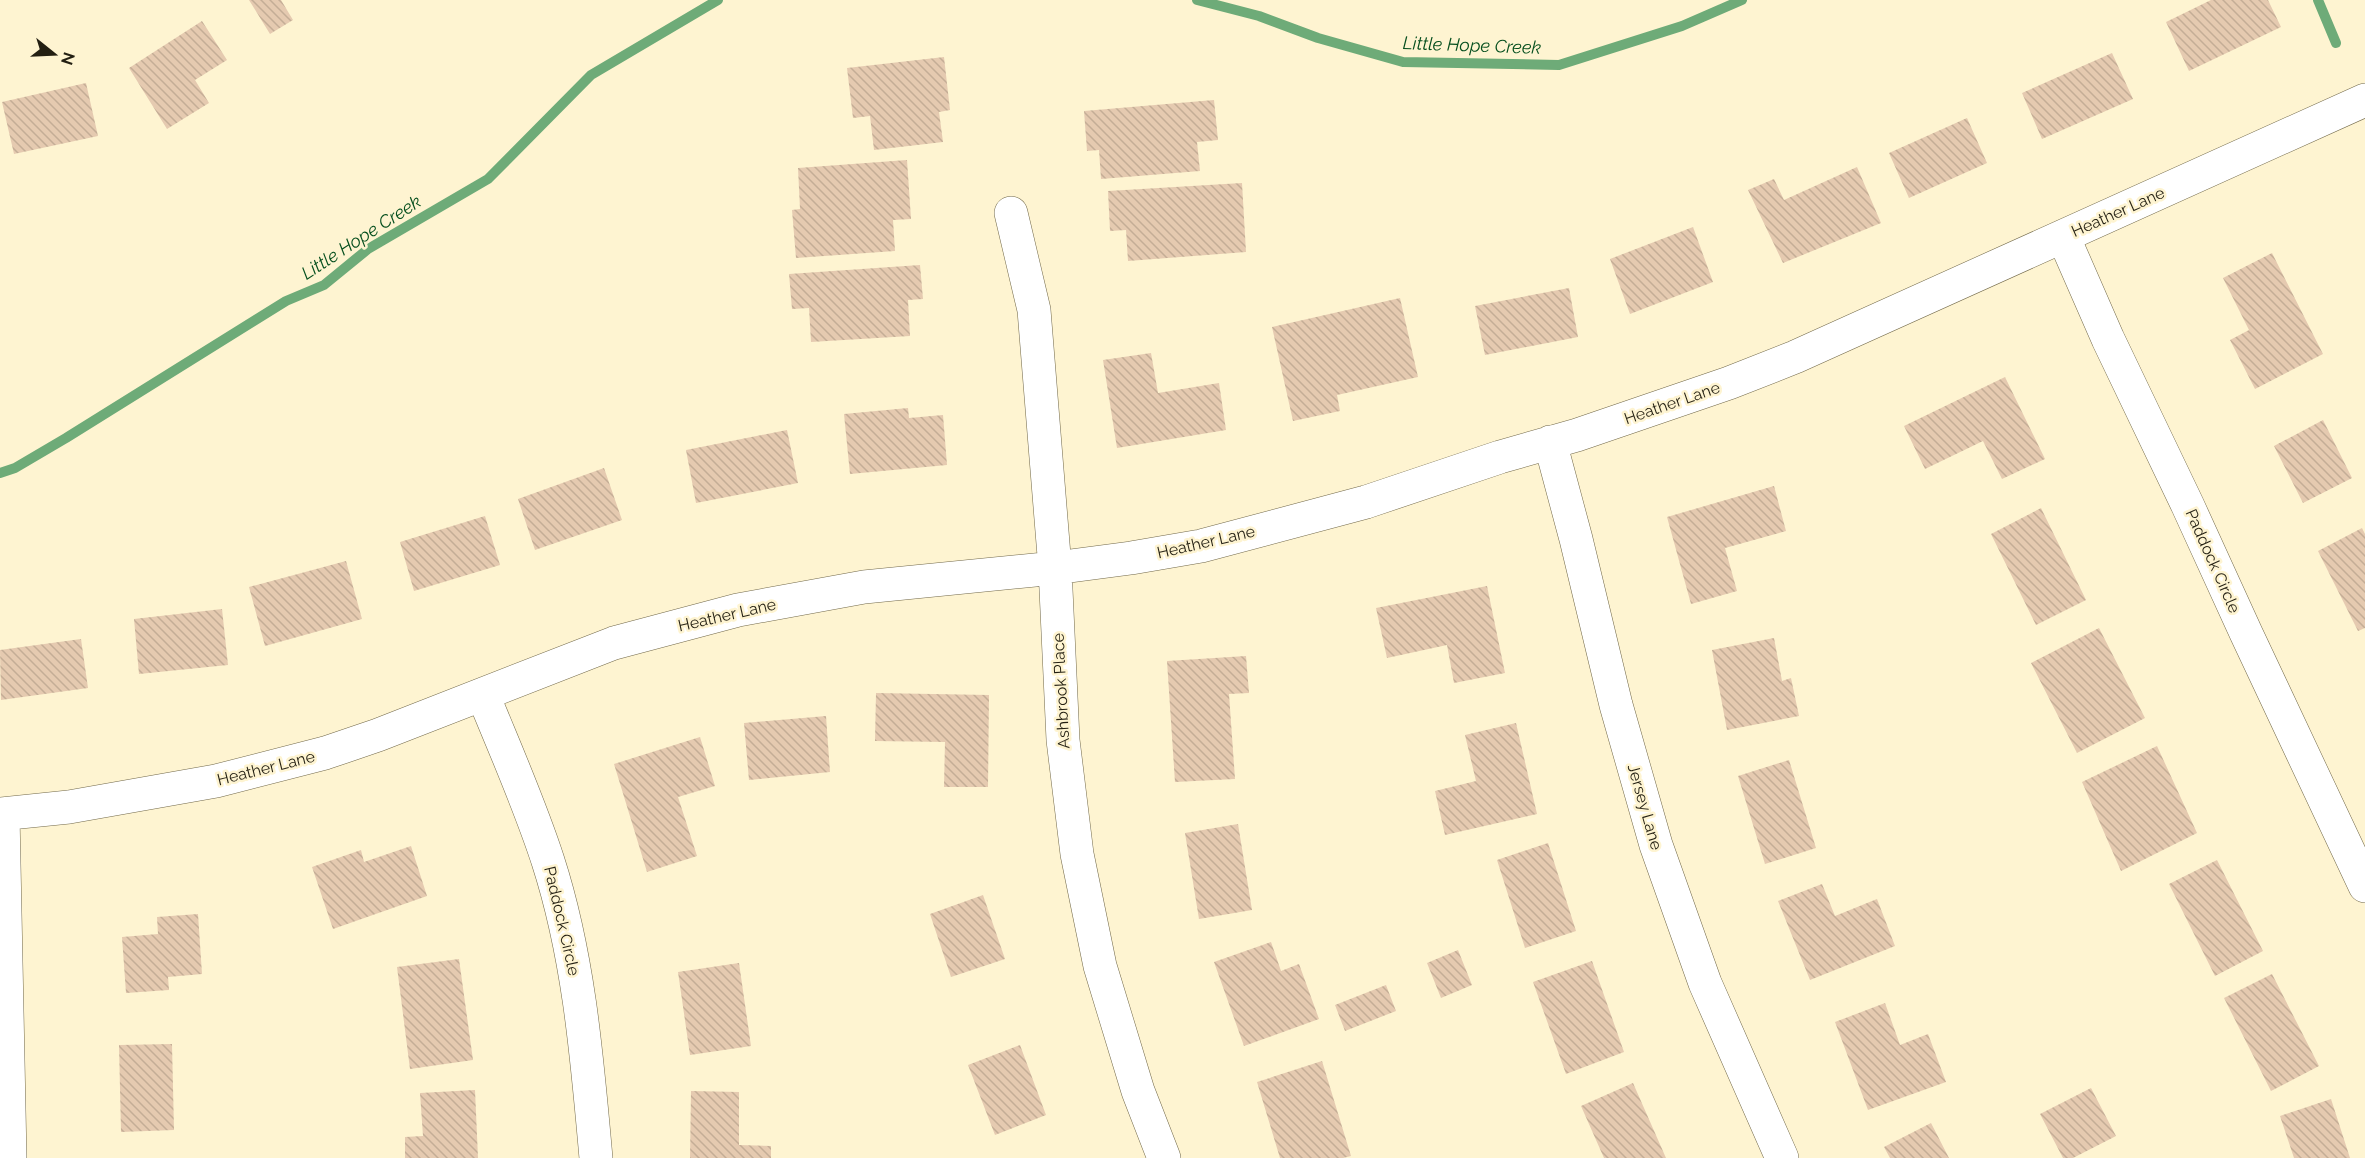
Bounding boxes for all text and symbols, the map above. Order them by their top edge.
north arrow [24,24,84,84]
water label: Little Hope Creek [1402,32,1542,58]
text: N [57,50,79,67]
street label: Heather Lane [2069,183,2167,241]
water label: Little Hope Creek [297,190,425,284]
street label: Heather Lane [1622,378,1722,428]
street label: Paddock Circle [2182,506,2244,616]
street label: Heather Lane [1155,522,1257,562]
street label: Heather Lane [676,595,778,635]
street label: Ashbrook Place [1048,633,1074,749]
street label: Heather Lane [215,747,317,789]
street label: Jersey Lane [1624,762,1666,852]
street label: Paddock Circle [540,864,584,978]

